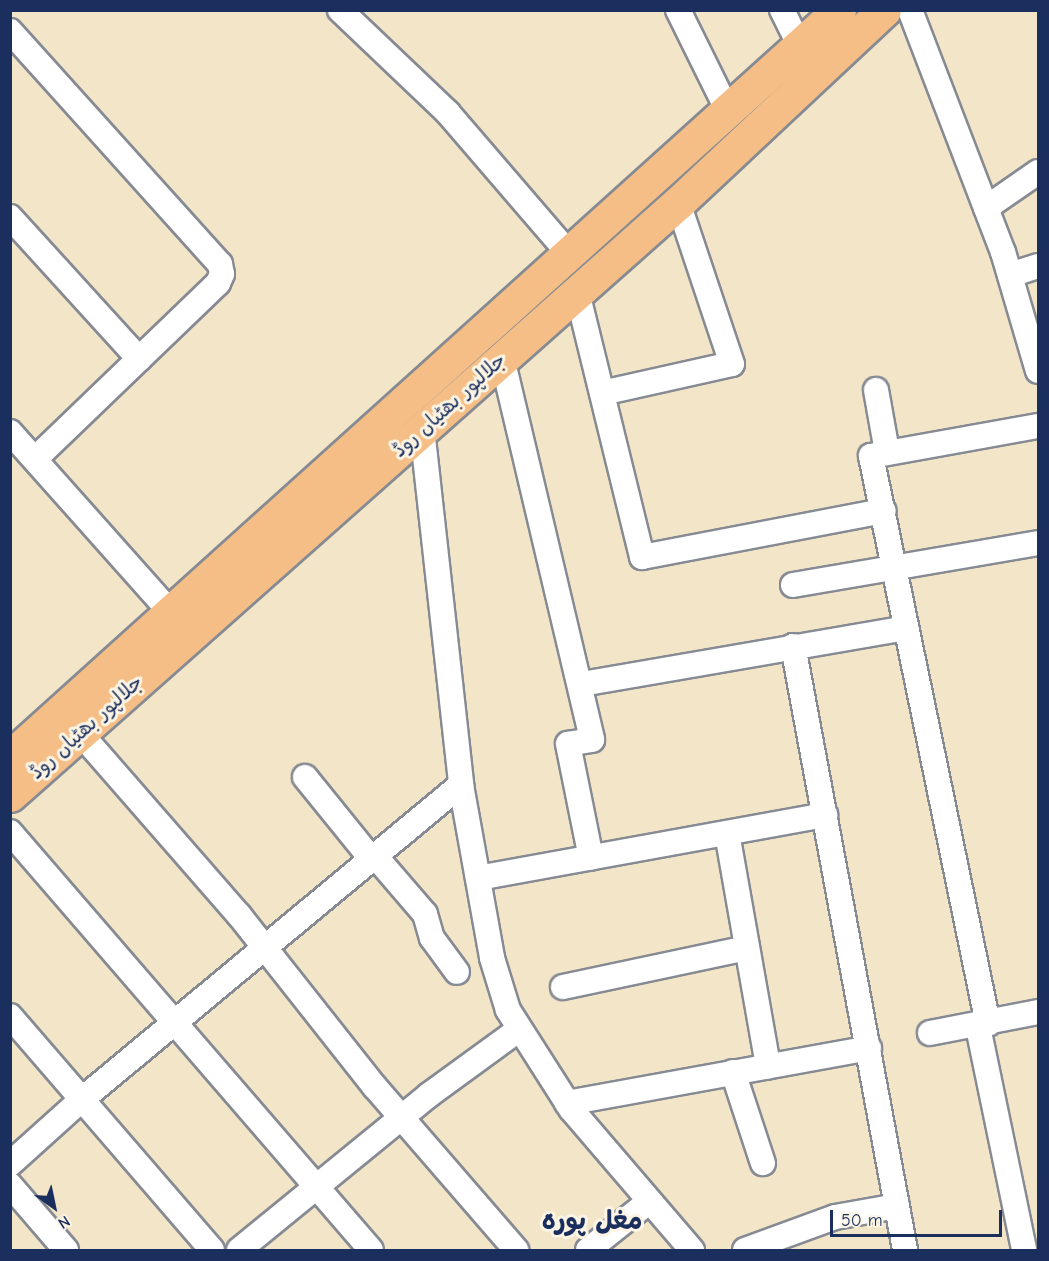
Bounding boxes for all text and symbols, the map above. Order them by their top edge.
street label: جلالپور بھٹیاں روڈ [387,348,511,462]
street label: جلالپور بھٹیاں روڈ [24,670,148,784]
north arrow [24,1177,84,1237]
scale bar [833,1198,1006,1236]
district label: مغل پورہ [542,1206,642,1238]
text: 50 m [841,1210,883,1231]
text: N [55,1212,73,1232]

